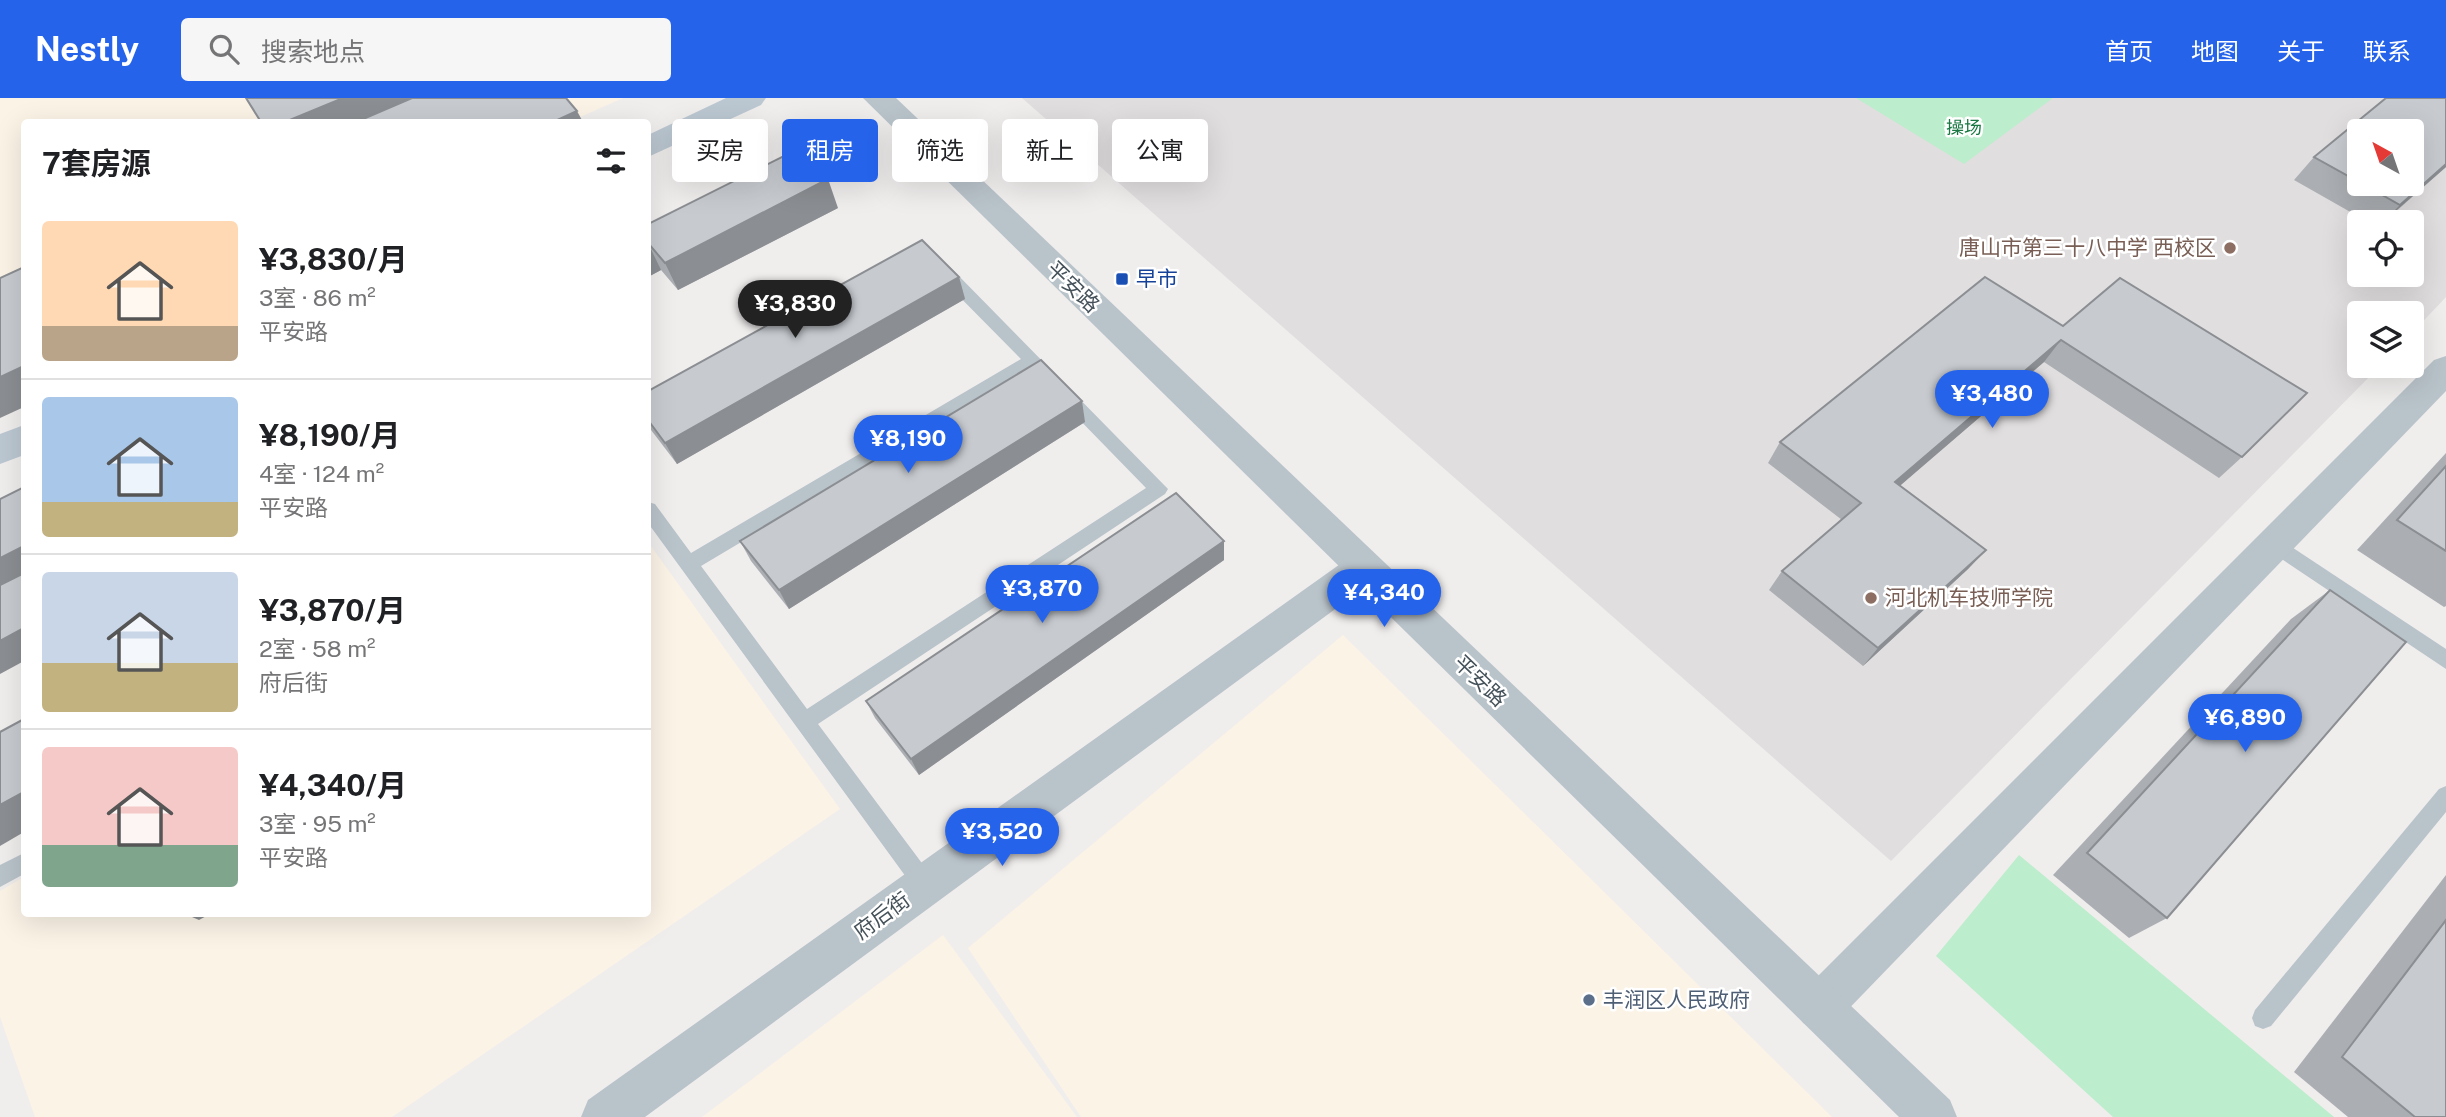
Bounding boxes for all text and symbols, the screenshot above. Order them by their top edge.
search box [181,18,671,81]
text: Nestly [35,30,139,68]
icon: search [205,30,243,68]
text: 搜索地点 [261,36,365,67]
text: 首页 [2105,37,2153,65]
text: 地图 [2191,37,2239,65]
text: 关于 [2277,37,2325,65]
text: 联系 [2363,37,2411,65]
park label: 操场 [1946,117,1982,138]
chip: 买房 [672,119,768,182]
chip: 租房 [782,119,878,182]
chip: 筛选 [892,119,988,182]
chip: 新上 [1002,119,1098,182]
chip: 公寓 [1112,119,1208,182]
north arrow [2347,119,2424,196]
map controls [2347,119,2424,378]
icon: filters [592,142,630,180]
text: 7套房源 [42,145,151,181]
button: locate [2347,210,2424,287]
place label: 唐山市第三十八中学 西校区 [1959,235,2216,260]
marker: 唐山市第三十八中学 西校区 [2222,240,2238,256]
text: ¥3,830/月 [259,241,408,277]
icon: home [98,249,182,333]
street label: 平安路 [1042,256,1105,318]
place label: 早市 [1136,266,1178,291]
marker: 早市 [1114,271,1130,287]
pin: ¥3,830 [738,280,852,340]
text: 3室 · 86 m² [259,284,376,311]
text: ¥3,830 [754,289,836,316]
button: layers [2347,301,2424,378]
text: 平安路 [259,318,328,345]
pin: ¥3,480 [1935,370,2049,430]
text: ¥3,480 [1951,379,2033,406]
pin: ¥8,190 [851,416,965,475]
text: ¥8,190/月 [259,417,401,453]
text: ¥8,190 [870,424,946,451]
icon: home [98,425,182,509]
text: 4室 · 124 m² [259,460,384,487]
text: 平安路 [259,494,328,521]
pin: ¥3,870 [985,566,1099,625]
pin: ¥4,340 [1327,570,1441,629]
text: ¥3,870 [1002,574,1082,601]
text: ¥4,340 [1343,578,1425,605]
place label: 河北机车技师学院 [1885,585,2053,610]
marker: 河北机车技师学院 [1863,590,1879,606]
text: ¥3,870/月 [259,592,406,628]
icon: home [98,600,182,684]
text: 2室 · 58 m² [259,635,376,662]
street label: 平安路 [1449,650,1512,712]
text: 府后街 [259,669,328,696]
pin: ¥6,890 [2188,694,2302,754]
text: ¥6,890 [2204,703,2286,730]
text: ¥4,340/月 [259,767,407,803]
icon: home [98,775,182,859]
pin: ¥3,520 [945,808,1059,868]
text: 3室 · 95 m² [259,810,376,837]
text: ¥3,520 [961,817,1043,844]
text: 平安路 [259,844,328,871]
street label: 府后街 [849,887,915,944]
place label: 丰润区人民政府 [1603,987,1750,1012]
marker: 丰润区人民政府 [1581,992,1597,1008]

